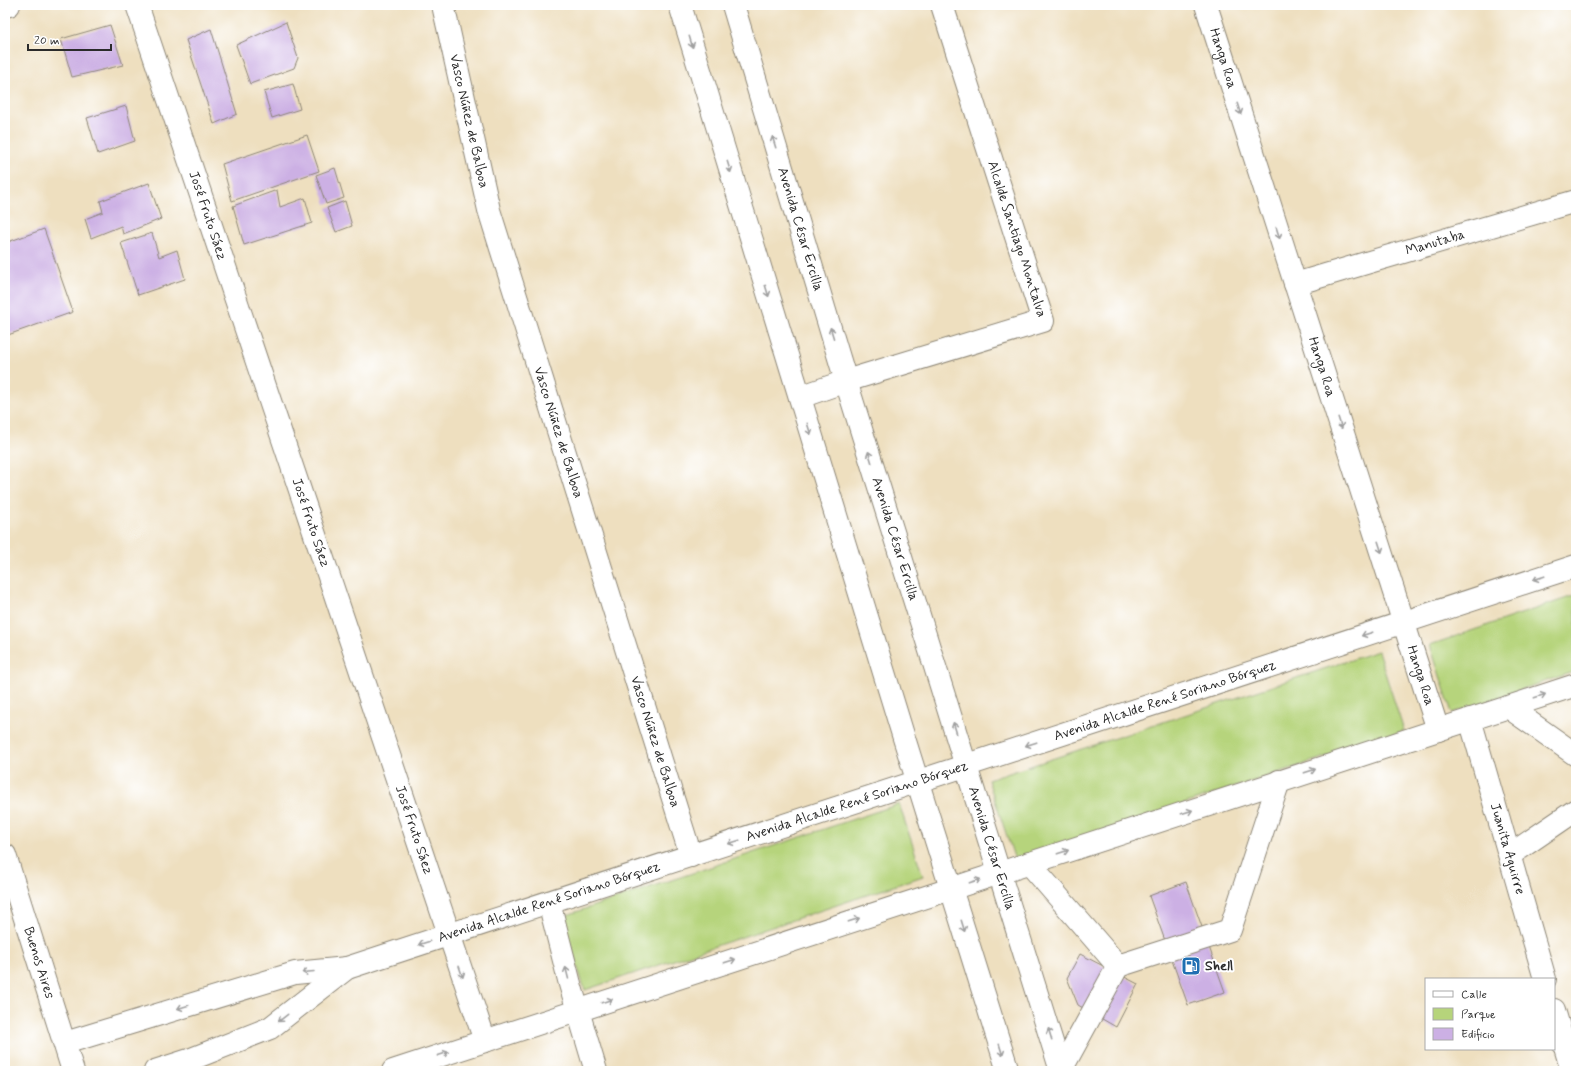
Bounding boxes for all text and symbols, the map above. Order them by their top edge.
scale bar [28,26,111,52]
street label: Hanga Roa [1205,26,1241,91]
text: 20 m [34,33,60,49]
one-way arrow [688,36,695,49]
street label: Vasco Núñez de Balboa [445,52,493,190]
one-way arrow [1236,102,1243,115]
one-way arrow [770,135,777,148]
street label: Alcalde Santiago Montalva [983,159,1051,320]
one-way arrow [726,160,733,173]
street label: Avenida César Ercilla [773,165,827,293]
street label: José Fruto Sáez [184,169,231,262]
street label: Manutaba [1403,225,1467,260]
one-way arrow [1275,227,1283,239]
one-way arrow [764,284,771,297]
one-way arrow [828,327,835,340]
street label: Hanga Roa [1304,334,1340,399]
street label: Vasco Núñez de Balboa [529,364,588,500]
one-way arrow [1337,417,1344,430]
one-way arrow [806,422,813,435]
one-way arrow [866,451,873,464]
street label: Avenida César Ercilla [867,475,923,603]
street label: José Fruto Sáez [288,476,334,570]
one-way arrow [1377,540,1384,553]
one-way arrow [1533,575,1546,582]
one-way arrow [1361,631,1374,638]
street label: Hanga Roa [1402,643,1439,708]
street label: Avenida Alcalde René Soriano Bórquez [1051,656,1278,745]
street label: Vasco Núñez de Balboa [626,674,684,810]
one-way arrow [1534,692,1546,700]
one-way arrow [951,722,958,735]
one-way arrow [1025,741,1038,748]
street label: Avenida Alcalde René Soriano Bórquez [744,756,970,846]
one-way arrow [1304,767,1316,775]
street label: José Fruto Sáez [391,783,437,877]
street label: Avenida César Ercilla [964,784,1019,912]
street label: Juanita Aguirre [1486,801,1529,897]
one-way arrow [1180,808,1193,815]
one-way arrow [728,839,741,846]
one-way arrow [1056,848,1069,855]
street label: Avenida Alcalde René Soriano Bórquez [436,857,662,947]
one-way arrow [969,877,982,884]
one-way arrow [847,916,859,924]
one-way arrow [959,920,967,932]
street label: Buenos Aires [19,925,59,1001]
one-way arrow [418,940,431,947]
fuel station icon: Shell [1180,955,1202,977]
one-way arrow [724,957,737,964]
place label: Shell [1205,957,1233,975]
one-way arrow [458,966,466,978]
one-way arrow [562,967,570,980]
one-way arrow [302,968,315,975]
legend [1425,978,1555,1050]
text: Calle [1461,987,1487,1003]
one-way arrow [600,997,613,1004]
one-way arrow [177,1004,190,1011]
text: Parque [1461,1007,1496,1023]
one-way arrow [277,1013,288,1022]
text: Edificio [1461,1027,1495,1043]
one-way arrow [1045,1028,1053,1040]
one-way arrow [998,1043,1005,1056]
one-way arrow [437,1050,449,1058]

